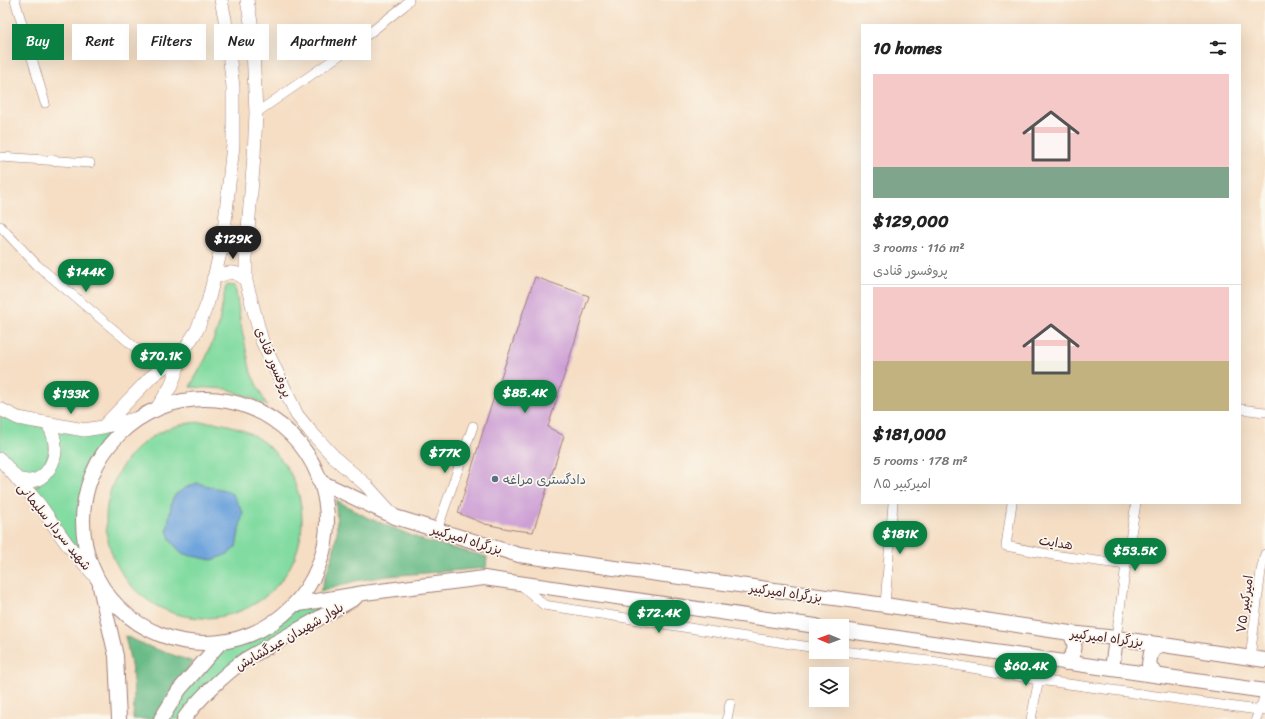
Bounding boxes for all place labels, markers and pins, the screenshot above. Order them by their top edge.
pin: $129K [205,226,261,260]
pin: $144K [58,259,114,293]
pin: $70.1K [128,343,194,377]
pin: $85.4K [492,380,558,414]
pin: $133K [43,381,99,415]
pin: $77K [421,440,469,474]
place label: دادگستری مراغه [503,468,586,491]
marker: دادگستری مراغه [490,474,500,484]
pin: $181K [872,521,928,555]
pin: $53.5K [1102,538,1168,572]
pin: $72.4K [626,600,692,634]
pin: $60.4K [993,653,1059,687]

